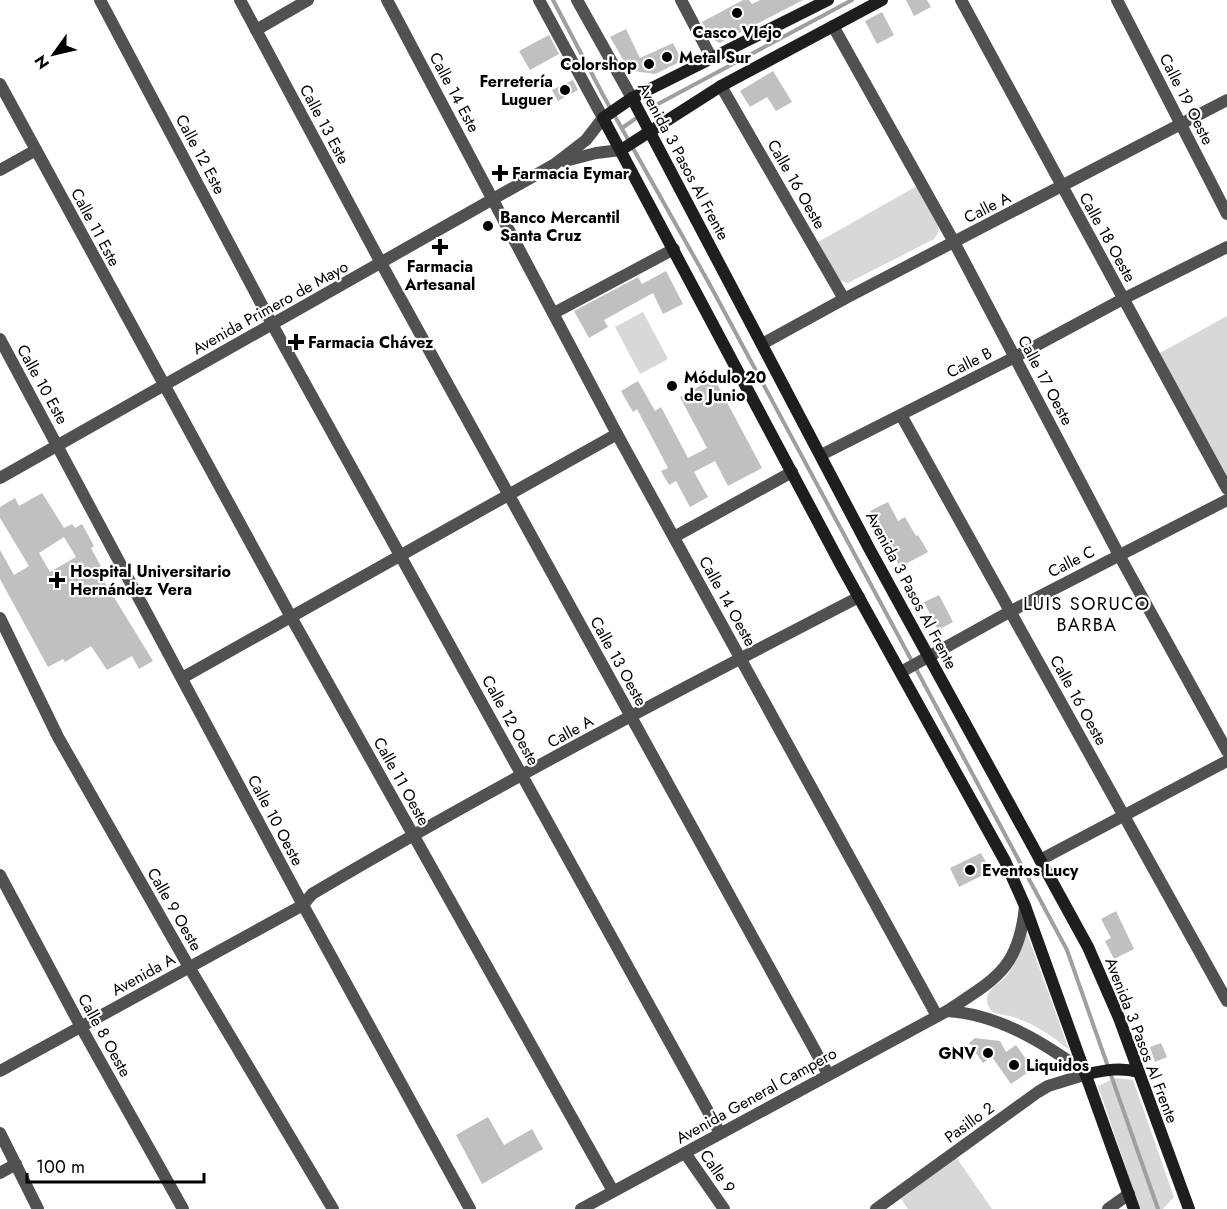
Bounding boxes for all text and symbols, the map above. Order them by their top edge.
marker: Casco VIejo [730,6,744,20]
place label: Casco VIejo [692,21,782,44]
north arrow [24,24,84,84]
place label: Metal Sur [679,46,751,69]
street label: Calle 14 Este [424,48,485,136]
text: N [29,50,55,74]
marker: Metal Sur [660,50,674,64]
street label: Calle 19 Oeste [1154,50,1219,149]
place label: Colorshop [560,53,637,76]
marker: Colorshop [642,57,656,71]
place label: Ferretería Luguer [480,70,553,111]
street label: Avenida 3 Pasos Al Frente [632,78,735,244]
street label: Calle 13 Este [294,80,355,168]
marker: Ferretería Luguer [558,83,572,97]
street label: Calle 12 Este [170,110,231,198]
street label: Calle 16 Oeste [762,135,831,233]
place label: Farmacia Eymar [512,162,630,185]
marker: Farmacia Eymar [493,166,507,180]
street label: Calle 11 Este [65,184,126,270]
street label: Calle A [960,186,1015,229]
street label: Calle 18 Oeste [1073,188,1142,286]
place label: Banco Mercantil Santa Cruz [500,206,620,247]
marker: Banco Mercantil Santa Cruz [481,219,495,233]
marker: Farmacia Artesanal [433,240,447,254]
street label: Avenida Primero de Mayo [188,255,353,360]
place label: Farmacia Artesanal [404,255,475,296]
place label: Farmacia Chávez [308,331,434,354]
street label: Calle 17 Oeste [1012,331,1079,429]
marker: Farmacia Chávez [289,335,303,349]
street label: Calle 10 Este [11,340,74,428]
street label: Calle B [943,341,996,384]
place label: Módulo 20 de Junio [684,366,766,407]
marker: Módulo 20 de Junio [665,379,679,393]
street label: Avenida 3 Pasos Al Frente [860,507,963,673]
street label: Calle C [1044,540,1099,583]
street label: Calle 14 Oeste [693,552,762,650]
place label: Hospital Universitario Hernández Vera [70,560,231,601]
marker: Hospital Universitario Hernández Vera [48,571,66,589]
district label: LUIS SORUCO BARBA [1023,591,1151,638]
street label: Calle 13 Oeste [584,612,653,710]
street label: Calle 16 Oeste [1044,651,1113,749]
street label: Calle 12 Oeste [476,671,545,769]
street label: Calle A [543,709,598,754]
street label: Calle 11 Oeste [368,733,435,830]
street label: Calle 10 Oeste [242,771,309,870]
place label: Eventos Lucy [982,859,1079,882]
street label: Calle 9 Oeste [141,863,208,955]
marker: Eventos Lucy [963,863,977,877]
street label: Avenida A [107,947,180,1001]
street label: Avenida 3 Pasos Al Frente [1099,954,1184,1126]
street label: Calle 8 Oeste [72,989,137,1081]
street label: Avenida General Campero [672,1042,841,1149]
place label: GNV [939,1042,976,1065]
marker: GNV [981,1046,995,1060]
place label: Liquidos [1026,1054,1089,1077]
marker: Liquidos [1007,1058,1021,1072]
street label: Pasillo 2 [940,1096,999,1148]
street label: Calle 9 [694,1145,741,1198]
scale bar [27,1146,204,1184]
text: 100 m [36,1154,85,1180]

